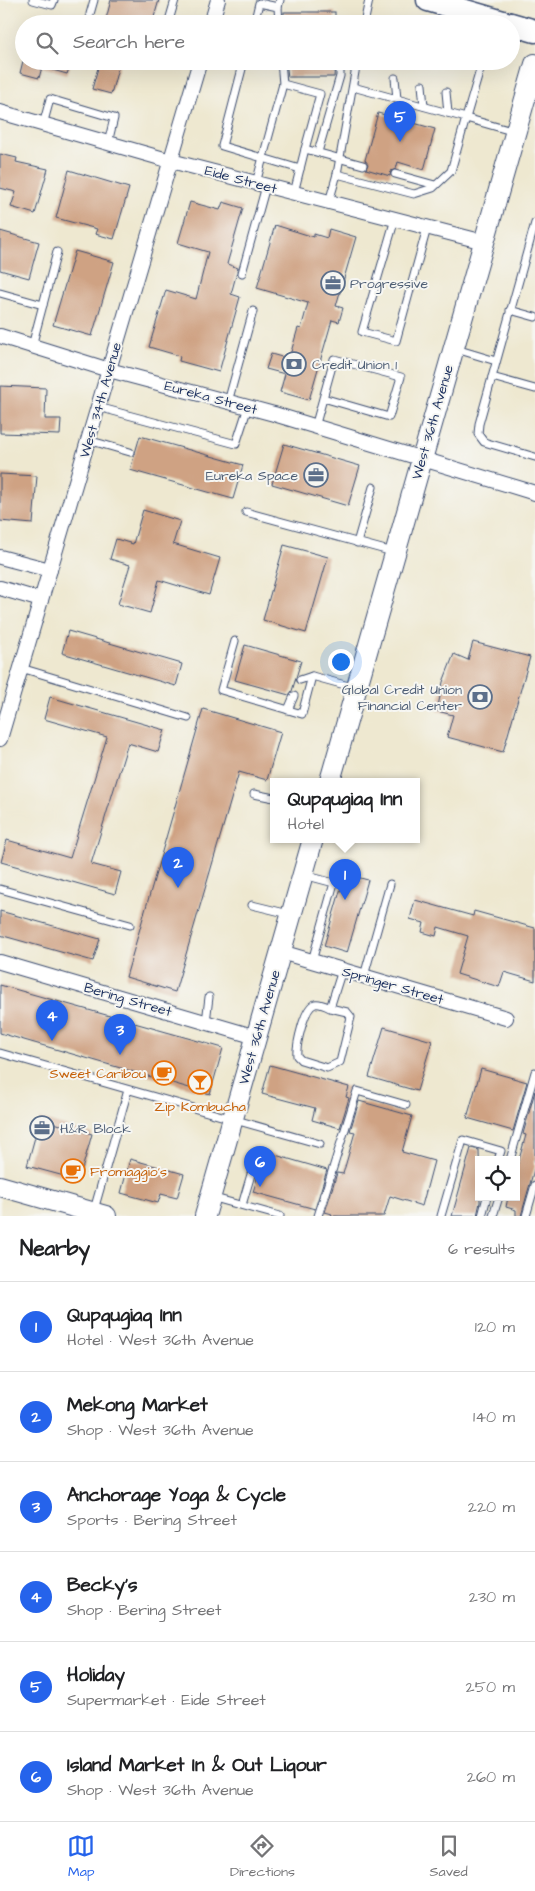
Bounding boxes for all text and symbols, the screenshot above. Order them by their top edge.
search box [15,15,520,70]
icon: search [33,29,61,57]
text: Search here [73,29,185,56]
pin: 5 [384,101,416,142]
street label: Eide Street [202,161,279,199]
office icon: Progressive [320,270,346,296]
place label: Progressive [350,274,428,294]
street label: West 34th Avenue [75,340,127,460]
bank icon: Credit Union 1 [281,351,307,377]
place label: Credit Union 1 [312,355,397,375]
street label: West 36th Avenue [407,362,459,482]
street label: Eureka Street [162,376,260,420]
office icon: Eureka Space [303,462,329,488]
place label: Eureka Space [206,466,298,486]
your location [328,649,354,675]
place label: Global Credit Union Financial Center [342,680,462,716]
bank icon: Global Credit Union Financial Center [467,684,493,710]
popup [270,778,420,843]
text: Qupqugiaq Inn [288,786,402,813]
text: Hotel [288,813,324,835]
pin: 2 [162,847,194,888]
pin: 1 [329,859,361,900]
street label: Springer Street [340,962,446,1010]
street label: West 36th Avenue [234,967,286,1087]
street label: Bering Street [82,978,174,1022]
pin: 4 [36,1000,68,1041]
pin: 3 [104,1014,136,1055]
cafe icon: Sweet Caribou [151,1060,177,1086]
place label: Sweet Caribou [50,1064,146,1084]
bar icon: Zip Kombucha [187,1069,213,1095]
place label: Zip Kombucha [154,1097,246,1117]
office icon: H&R Block [29,1115,55,1141]
place label: H&R Block [60,1119,131,1139]
pin: 6 [244,1146,276,1187]
map controls [475,1156,520,1201]
button: locate [475,1156,520,1201]
cafe icon: Fromaggio's [60,1158,86,1184]
place label: Fromaggio's [90,1162,167,1182]
text: Nearby [20,1234,90,1263]
text: 6 results [448,1238,515,1260]
text: Qupqugiaq Inn [67,1302,182,1329]
text: 1 [35,1316,37,1338]
text: 120 m [475,1316,515,1338]
text: Hotel · West 36th Avenue [67,1329,254,1351]
text: Mekong Market [67,1392,208,1419]
text: 2 [31,1406,41,1428]
text: 140 m [473,1406,515,1428]
text: Shop · West 36th Avenue [67,1419,254,1441]
text: Anchorage Yoga & Cycle [67,1482,286,1509]
text: 3 [32,1496,40,1518]
text: 220 m [468,1496,515,1518]
text: Sports · Bering Street [67,1509,237,1531]
text: Becky's [67,1572,138,1599]
text: 4 [31,1586,41,1608]
text: 230 m [469,1586,515,1608]
text: Shop · Bering Street [67,1599,221,1621]
text: Holiday [67,1662,125,1689]
text: 5 [30,1676,42,1698]
text: 250 m [466,1676,515,1698]
text: Supermarket · Eide Street [67,1689,266,1711]
text: Island Market In & Out Liqour [67,1752,327,1779]
text: 6 [31,1766,41,1788]
text: 260 m [467,1766,515,1788]
text: Shop · West 36th Avenue [67,1779,254,1801]
tab: Map [67,1832,95,1882]
tab: Directions [230,1832,295,1882]
tab: Saved [430,1832,468,1882]

